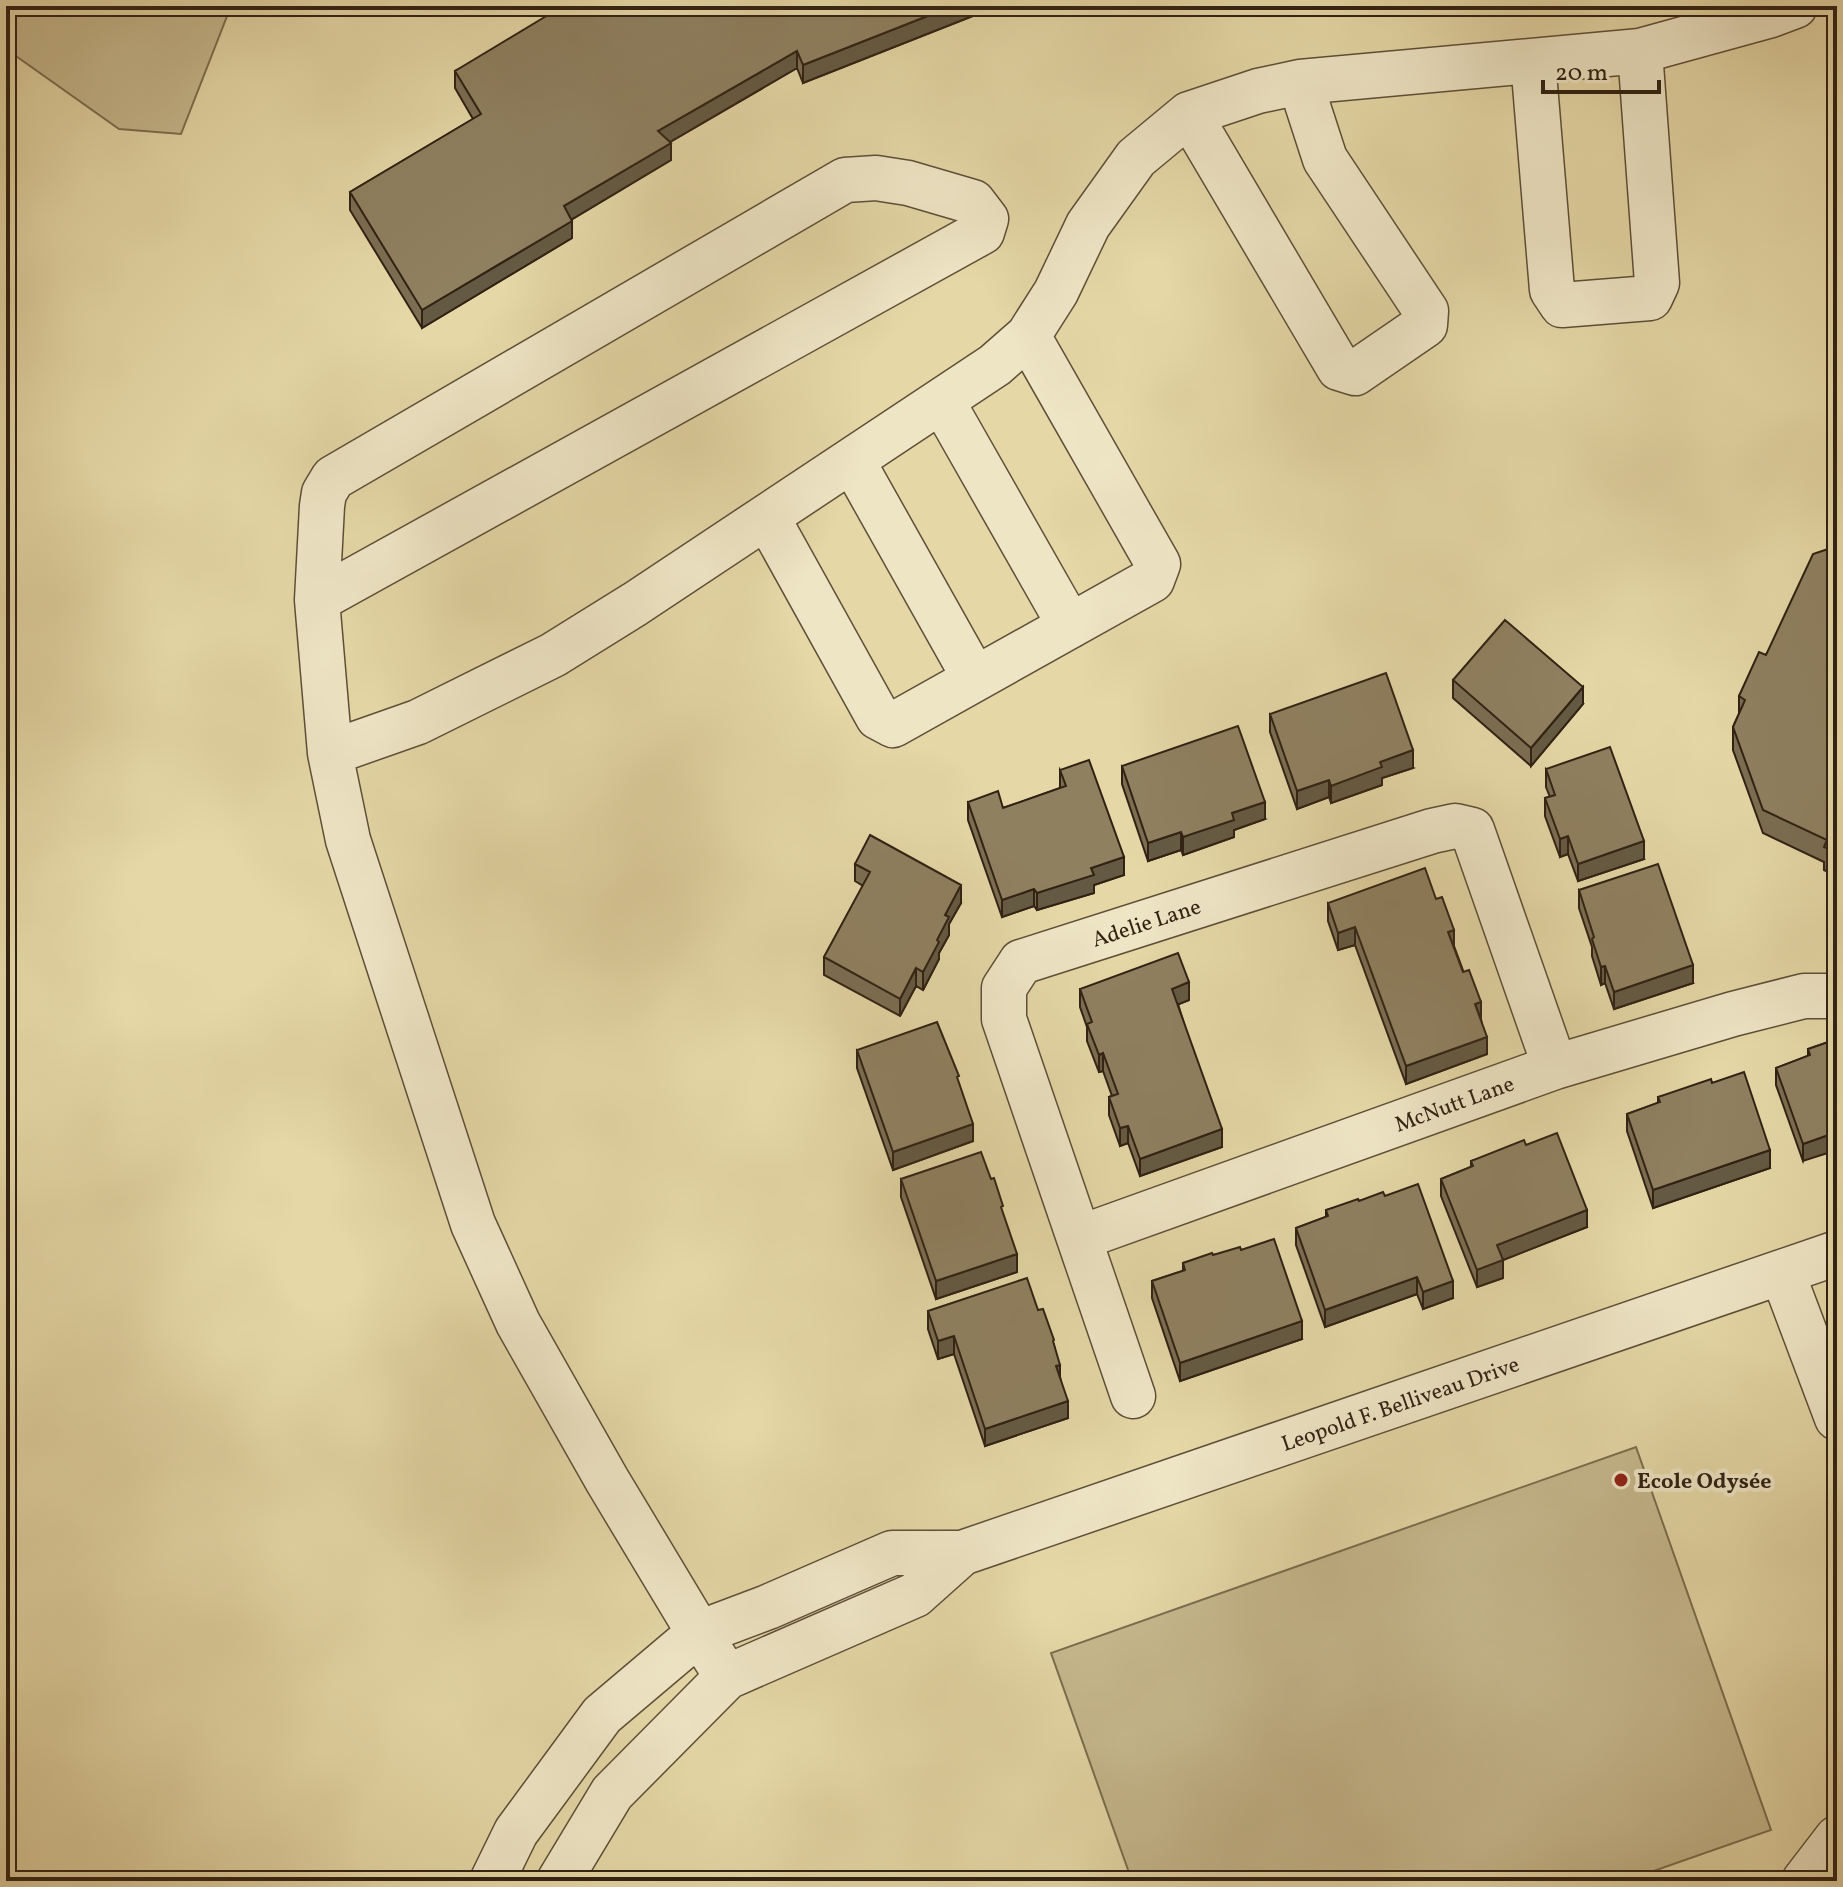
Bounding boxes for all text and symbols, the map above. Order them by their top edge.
scale bar [1543,44,1659,94]
text: 20 m [1555,57,1608,91]
street label: Adelie Lane [1088,892,1205,957]
street label: McNutt Lane [1391,1069,1519,1141]
street label: Leopold F. Belliveau Drive [1278,1350,1524,1461]
place label: Ecole Odysée [1637,1467,1771,1498]
marker: Ecole Odysée [1612,1471,1630,1489]

